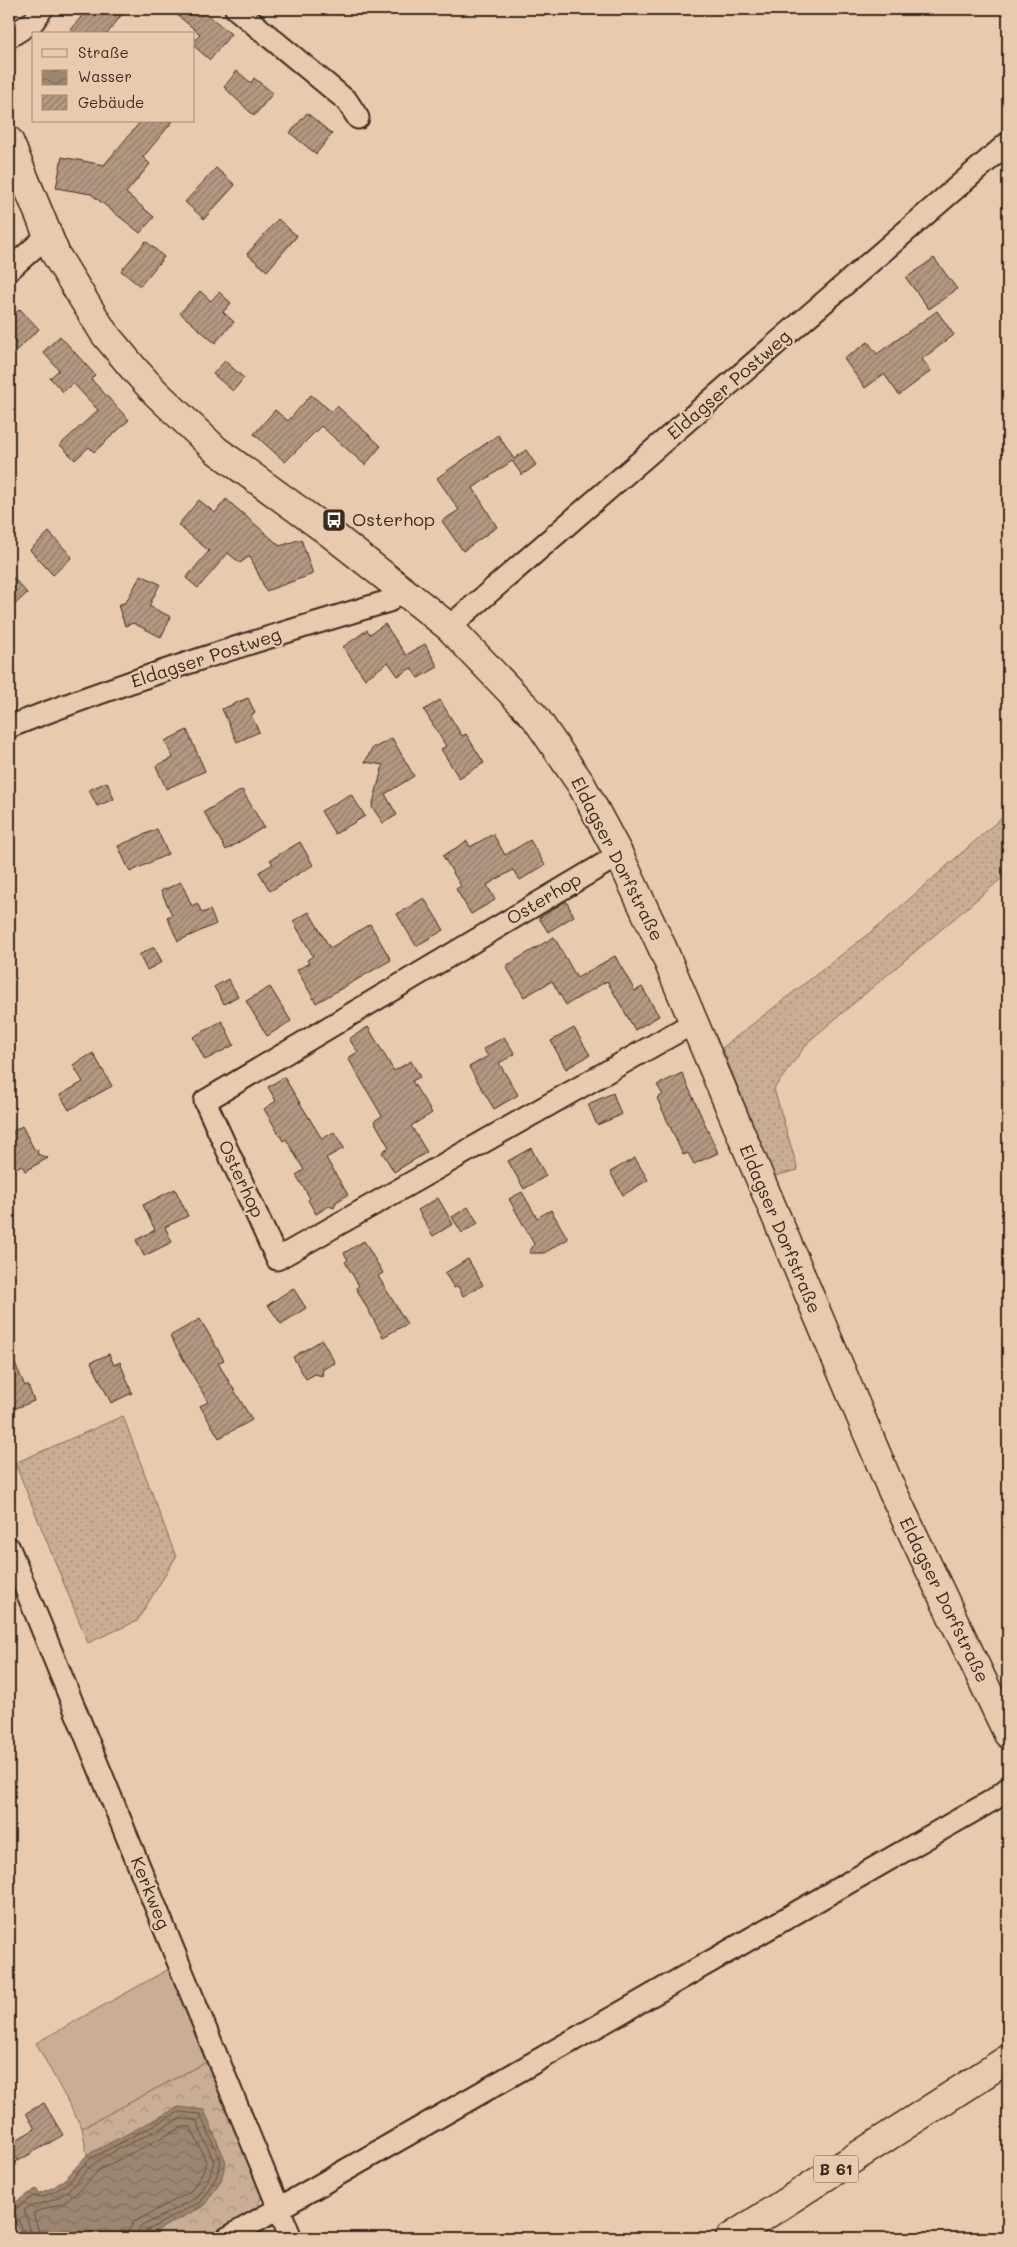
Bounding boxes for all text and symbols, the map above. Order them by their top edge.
legend [32,32,195,122]
text: Straße [78,42,129,62]
text: Wasser [78,66,132,86]
text: Gebäude [78,92,144,112]
street label: Eldagser Postweg [661,324,795,445]
bus stop icon: Osterhop [321,507,347,533]
place label: Osterhop [352,507,435,531]
street label: Eldagser Postweg [128,621,284,693]
street label: Eldagser Dorfstraße [566,772,670,945]
street label: Osterhop [502,866,585,930]
street label: Osterhop [213,1136,270,1221]
street label: Eldagser Dorfstraße [734,1141,827,1317]
street label: Eldagser Dorfstraße [894,1513,995,1686]
street label: Kerkweg [126,1853,176,1932]
road number: B 61 [814,2156,858,2182]

